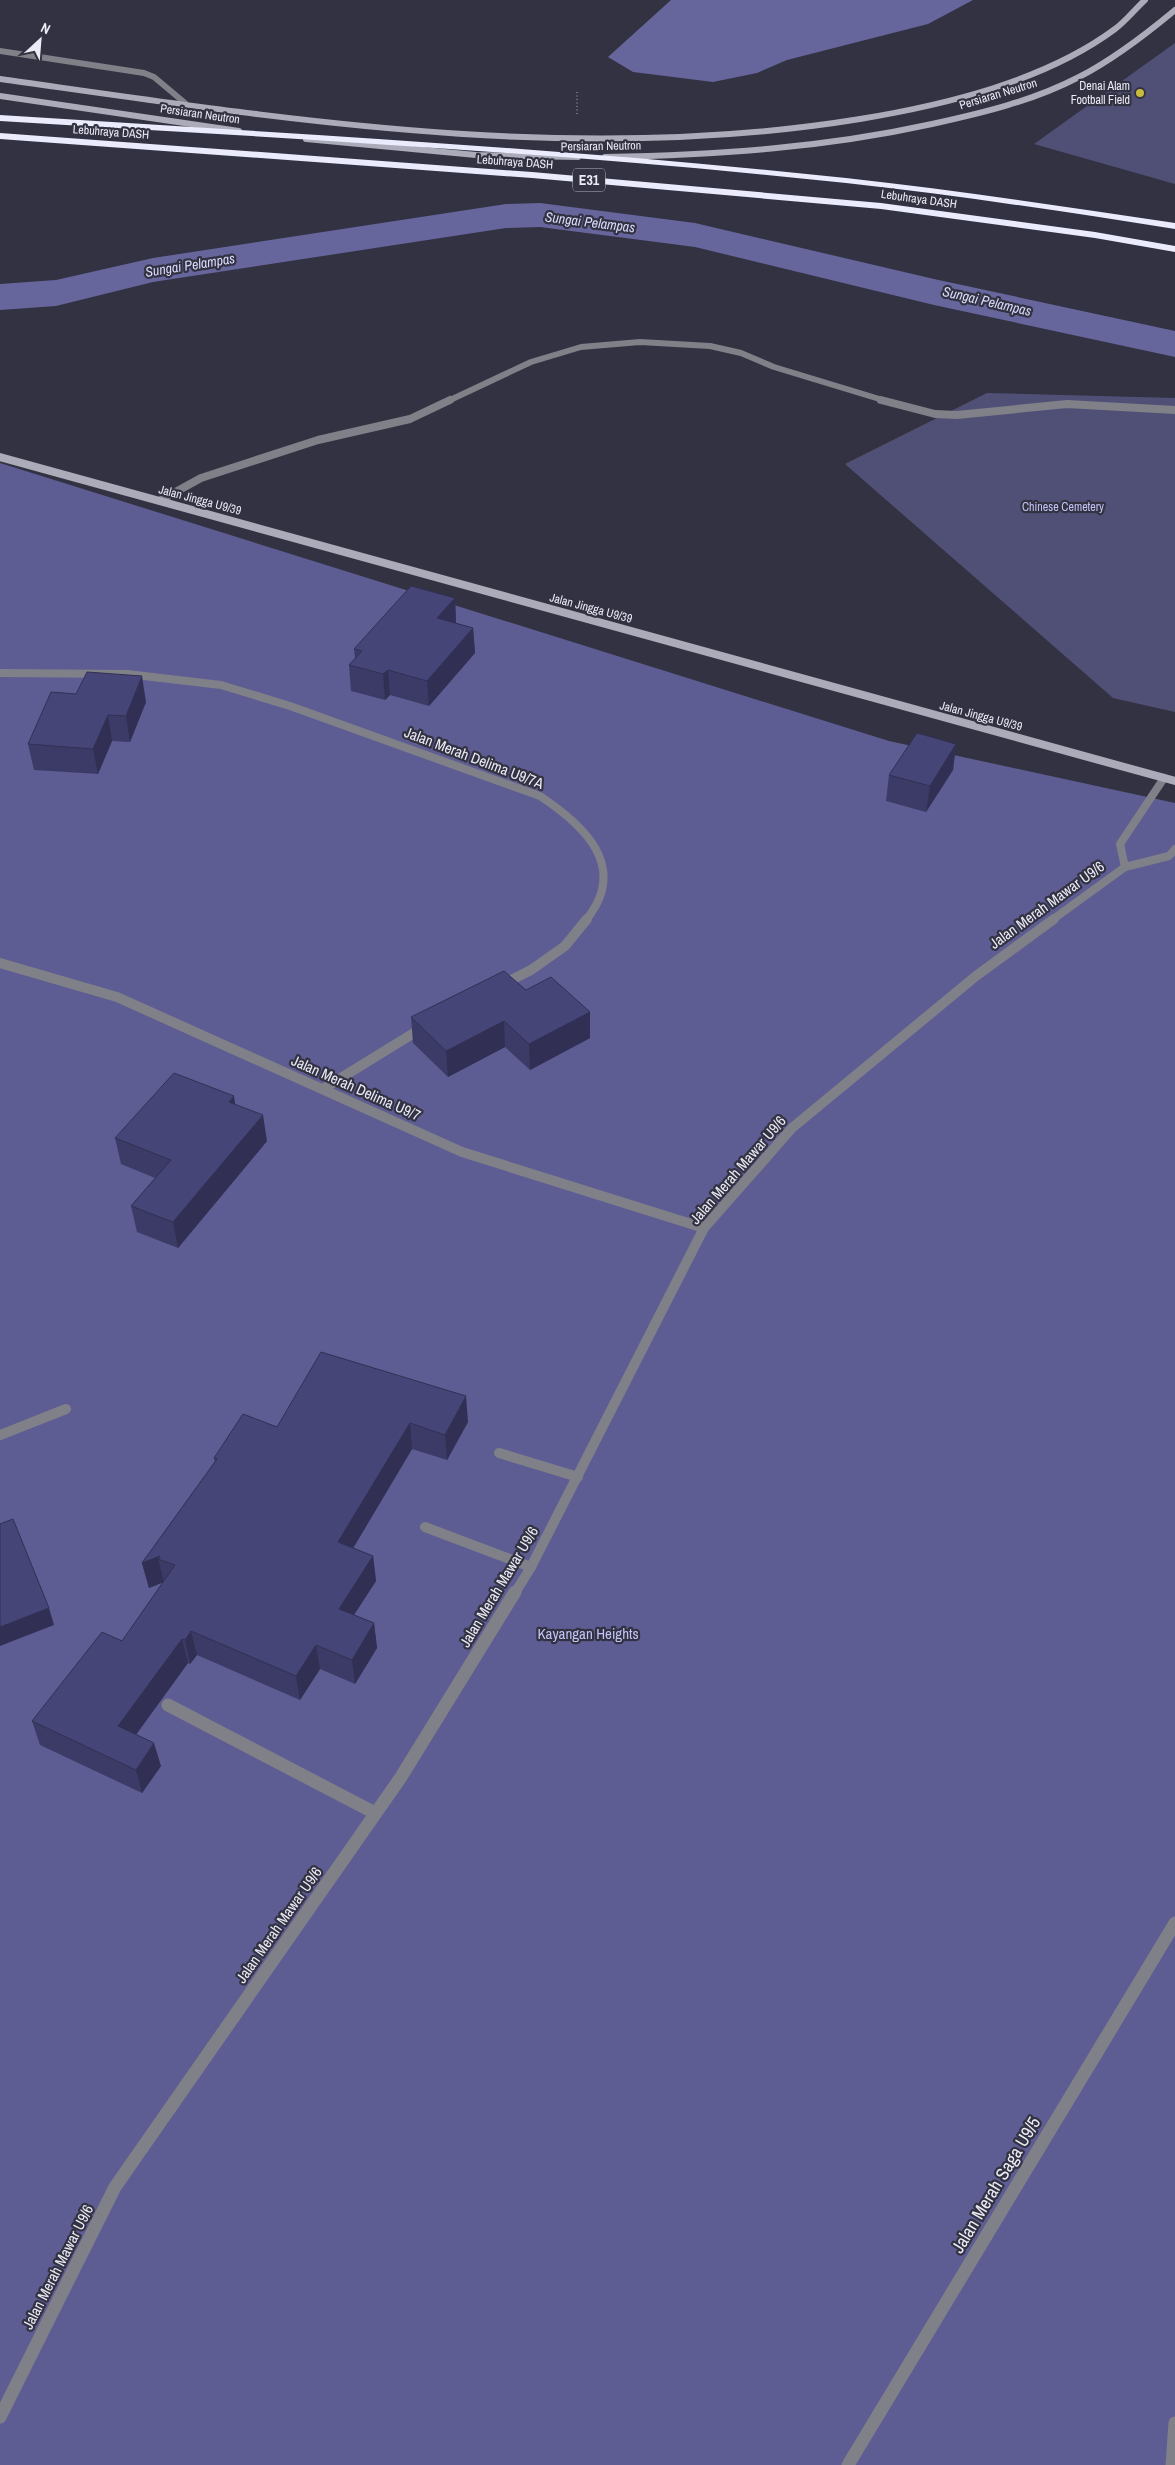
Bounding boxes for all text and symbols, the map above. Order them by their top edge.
north arrow [15,15,65,65]
text: N [38,18,53,38]
street label: Persiaran Neutron [957,75,1039,113]
place label: Denai Alam Football Field [1071,78,1130,108]
marker: Denai Alam Football Field [1134,87,1146,99]
street label: Persiaran Neutron [159,100,241,128]
street label: Lebuhraya DASH [72,121,150,143]
street label: Persiaran Neutron [561,137,641,155]
street label: Lebuhraya DASH [476,151,554,173]
road number: E31 [573,168,605,192]
street label: Lebuhraya DASH [880,186,958,212]
water label: Sungai Pelampas [544,208,636,236]
water label: Sungai Pelampas [144,249,236,281]
water label: Sungai Pelampas [941,282,1033,320]
street label: Jalan Jingga U9/39 [157,481,243,519]
park label: Chinese Cemetery [1022,499,1104,515]
street label: Jalan Jingga U9/39 [548,589,634,627]
street label: Jalan Jingga U9/39 [938,697,1024,735]
street label: Jalan Merah Delima U9/7A [401,721,548,794]
street label: Jalan Merah Mawar U9/6 [985,856,1109,953]
street label: Jalan Merah Delima U9/7 [288,1050,424,1126]
street label: Jalan Merah Mawar U9/6 [685,1111,791,1228]
street label: Jalan Merah Mawar U9/6 [454,1522,543,1651]
park label: Kayangan Heights [537,1623,639,1644]
street label: Jalan Merah Mawar U9/6 [231,1862,327,1987]
street label: Jalan Merah Saga U9/5 [945,2112,1046,2258]
street label: Jalan Merah Mawar U9/6 [17,2201,98,2333]

